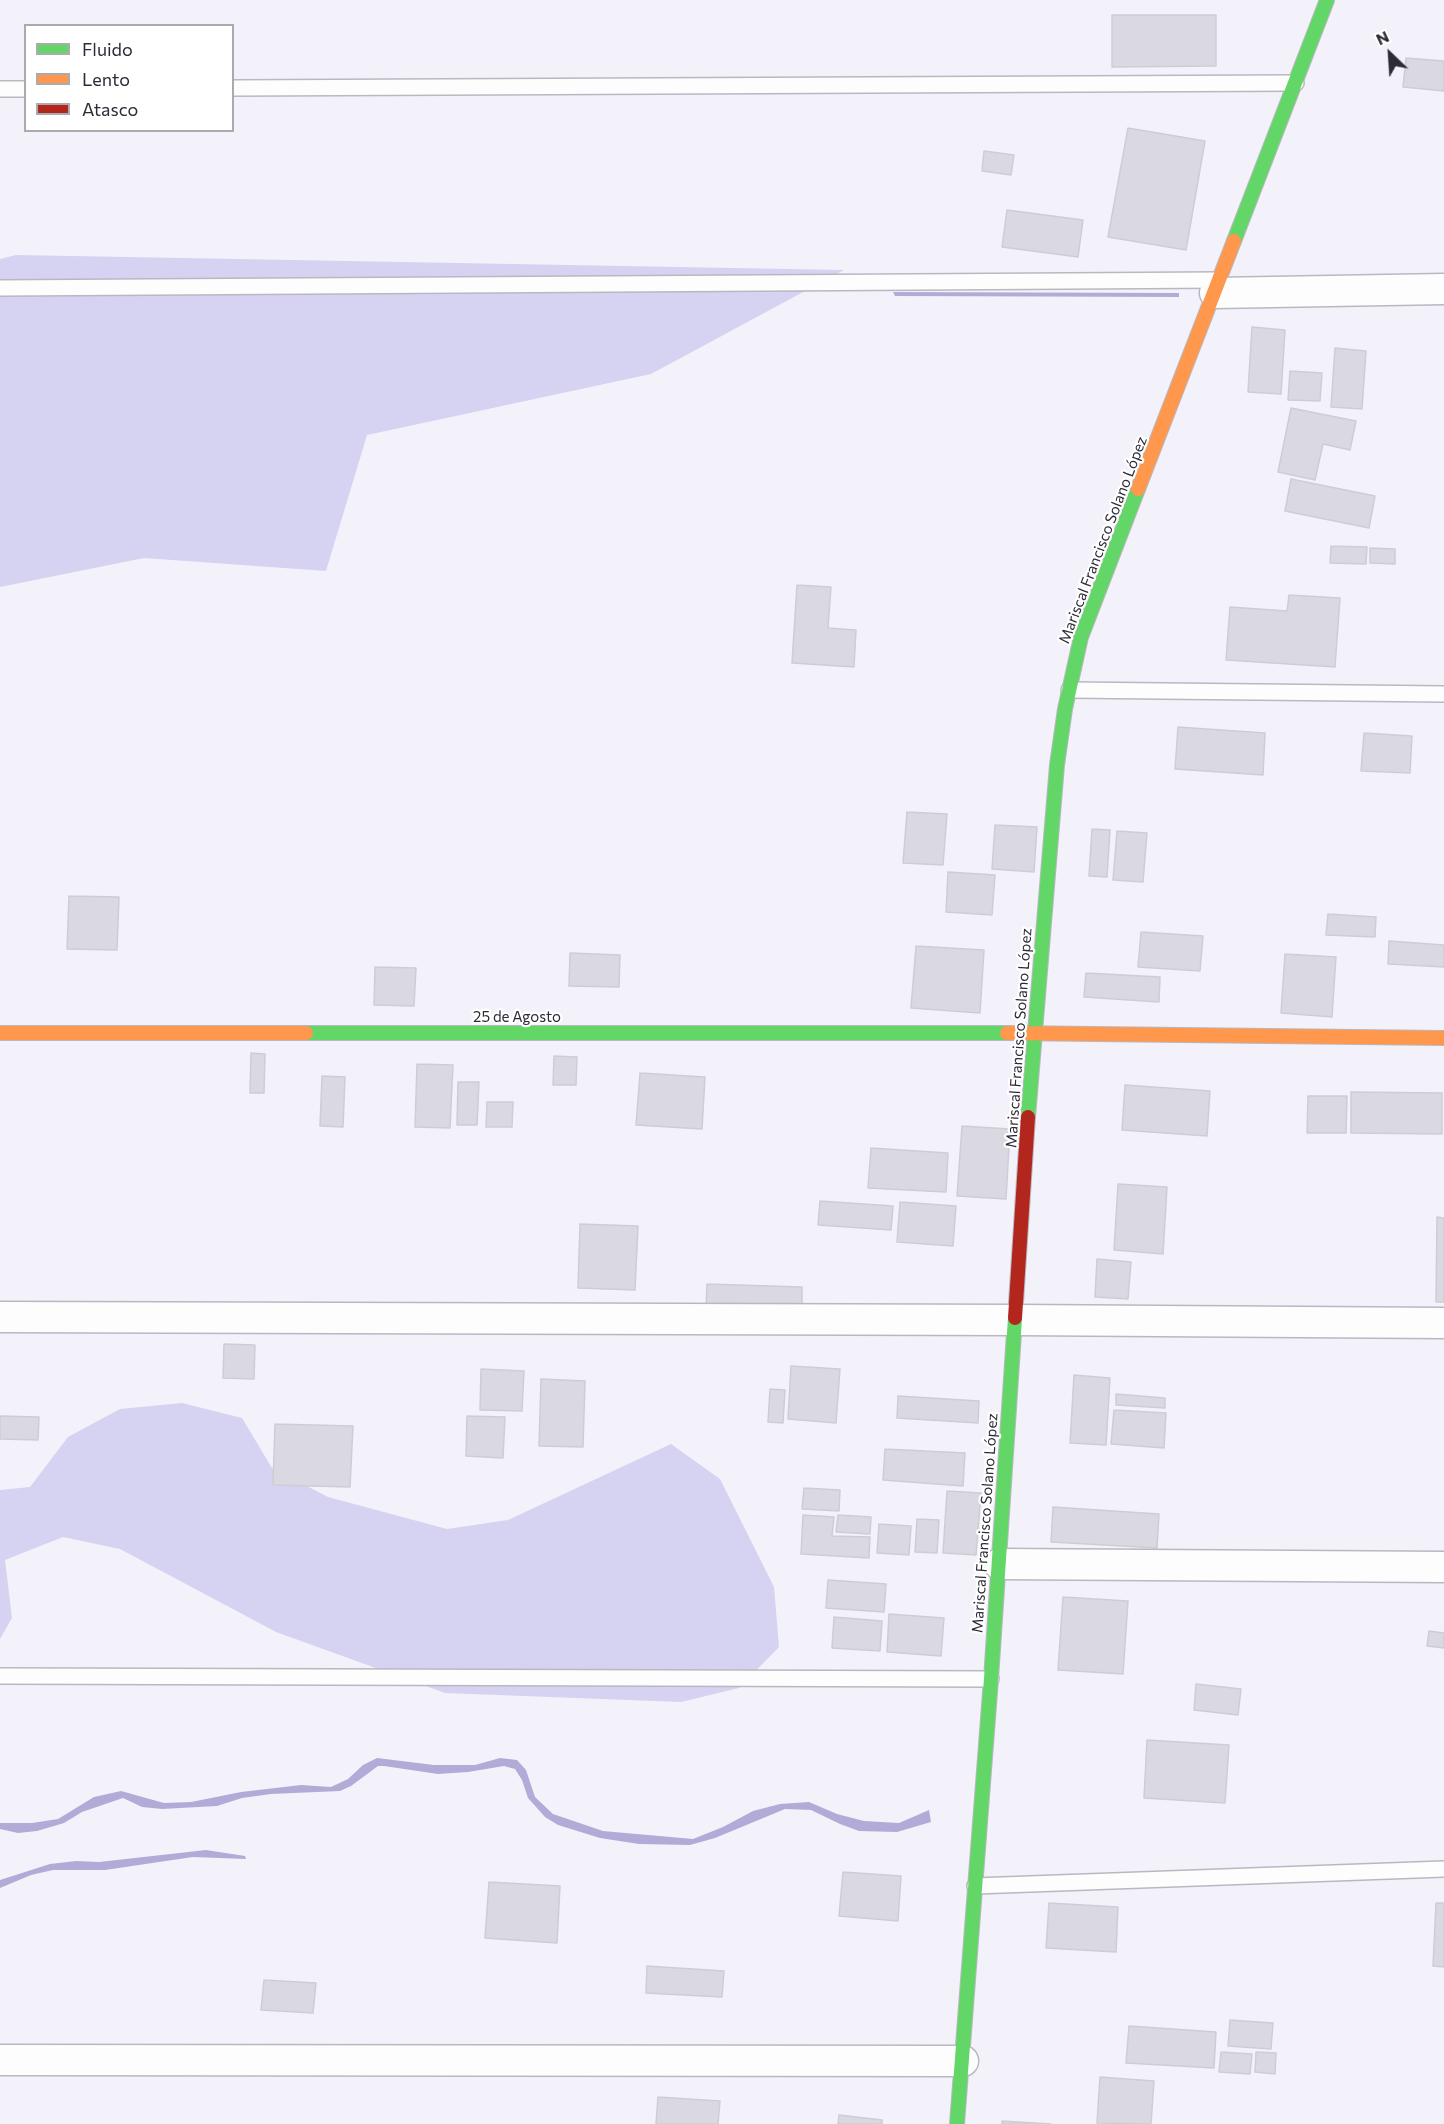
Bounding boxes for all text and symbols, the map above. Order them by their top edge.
legend [24,24,234,132]
north arrow [1360,24,1420,84]
text: N [1373,26,1392,48]
text: Fluido [82,38,133,60]
text: Lento [82,68,130,90]
text: Atasco [82,98,138,120]
street label: Mariscal Francisco Solano López [1055,434,1151,646]
street label: Mariscal Francisco Solano López [1002,927,1036,1149]
street label: 25 de Agosto [473,1008,561,1026]
street label: Mariscal Francisco Solano López [968,1412,1002,1634]

